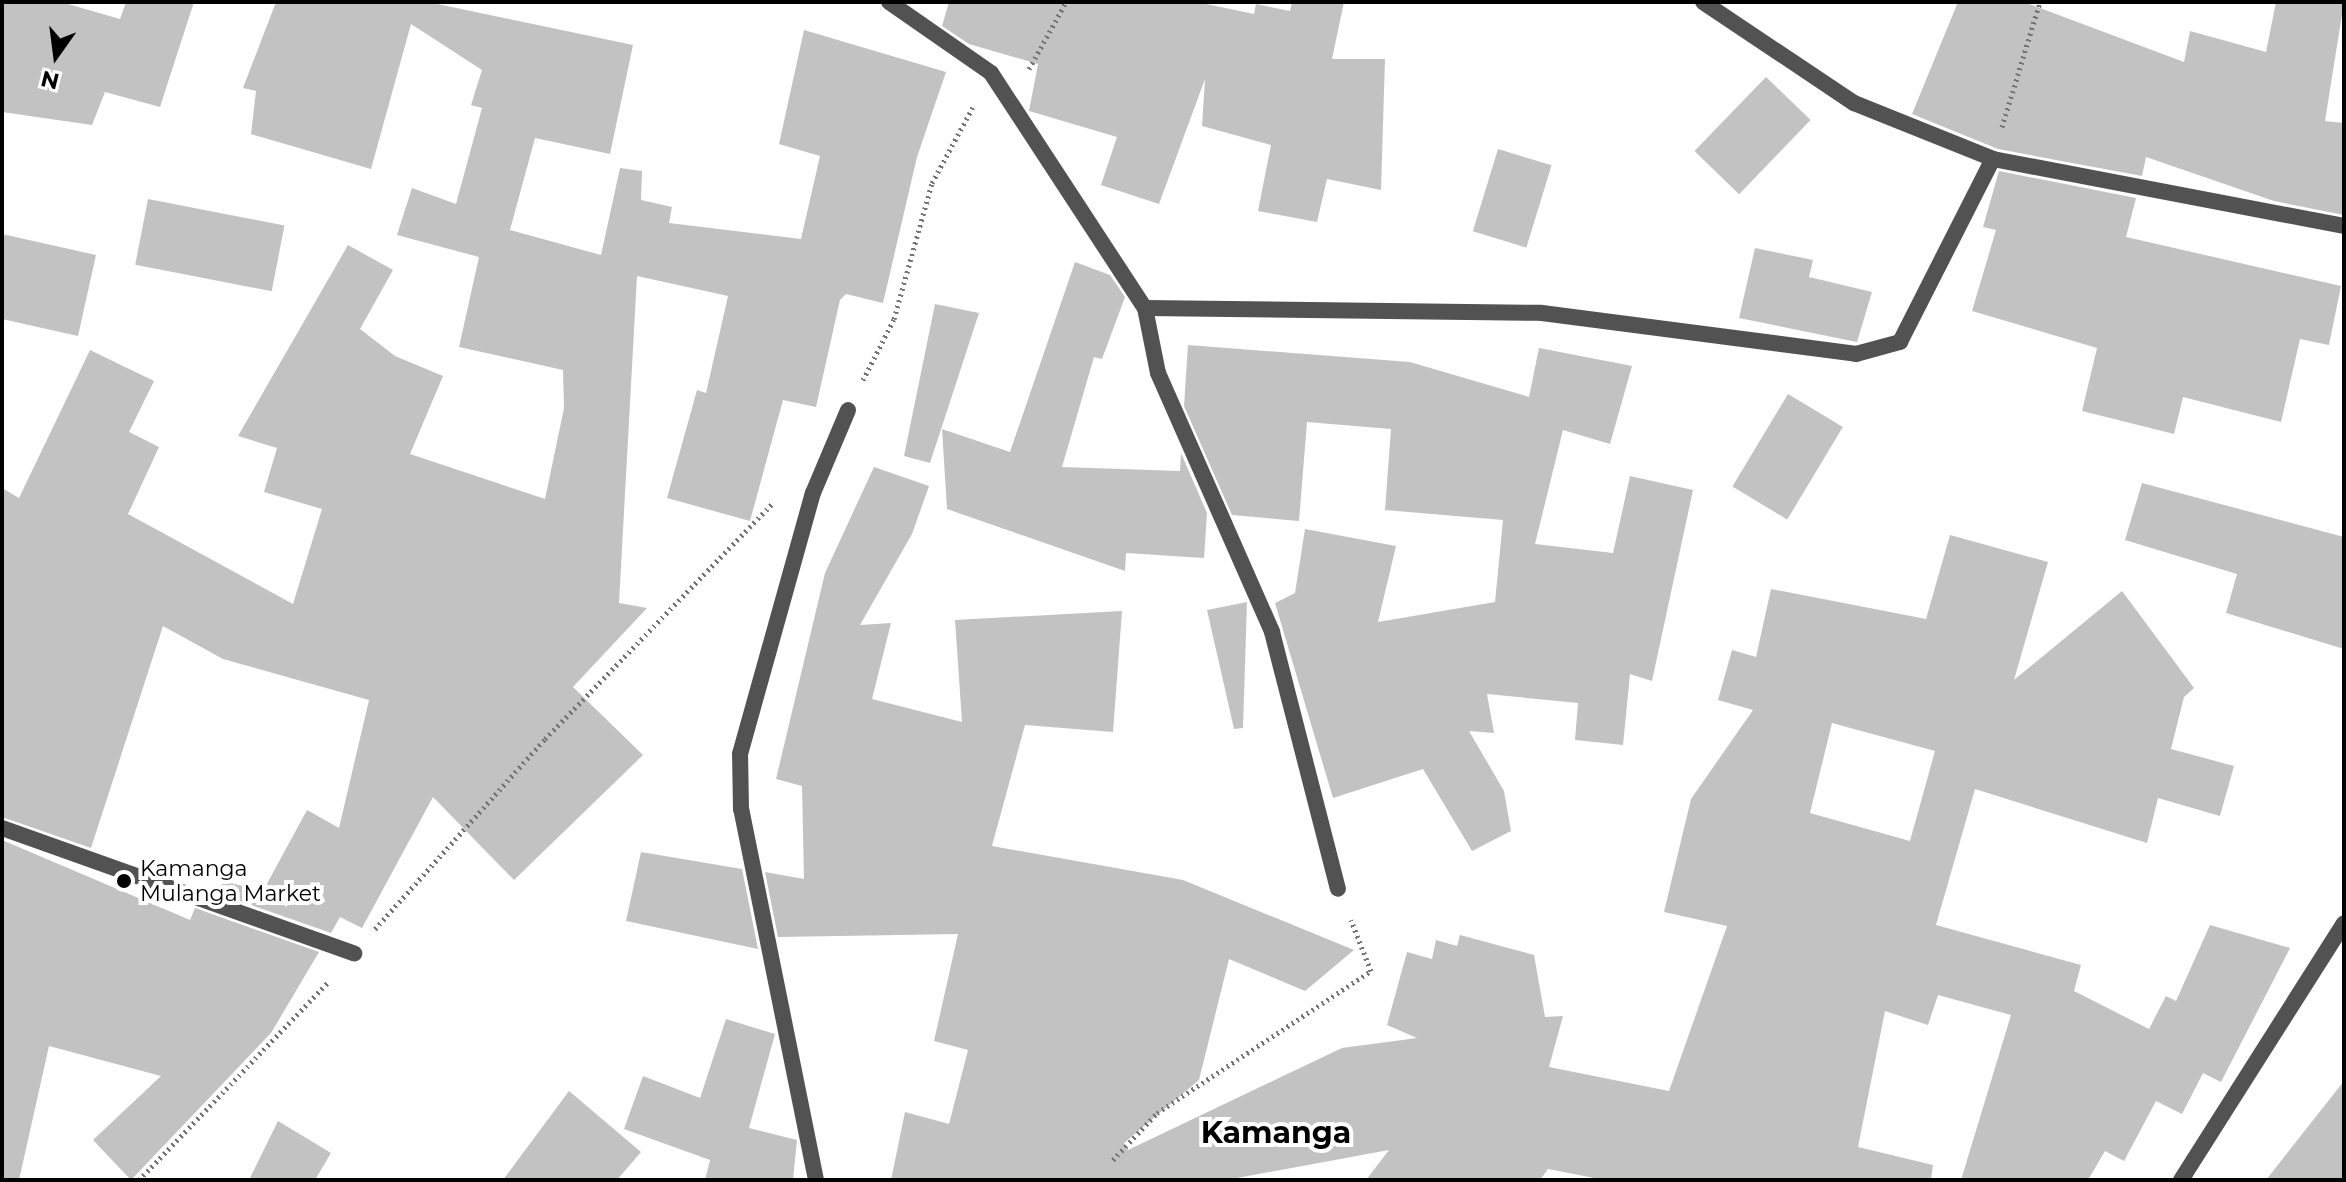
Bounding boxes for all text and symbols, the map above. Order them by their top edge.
north arrow [16,16,96,96]
text: N [38,65,62,95]
place label: Kamanga Mulanga Market [140,855,321,906]
marker: Kamanga Mulanga Market [115,872,133,890]
district label: Kamanga [1201,1115,1351,1151]

